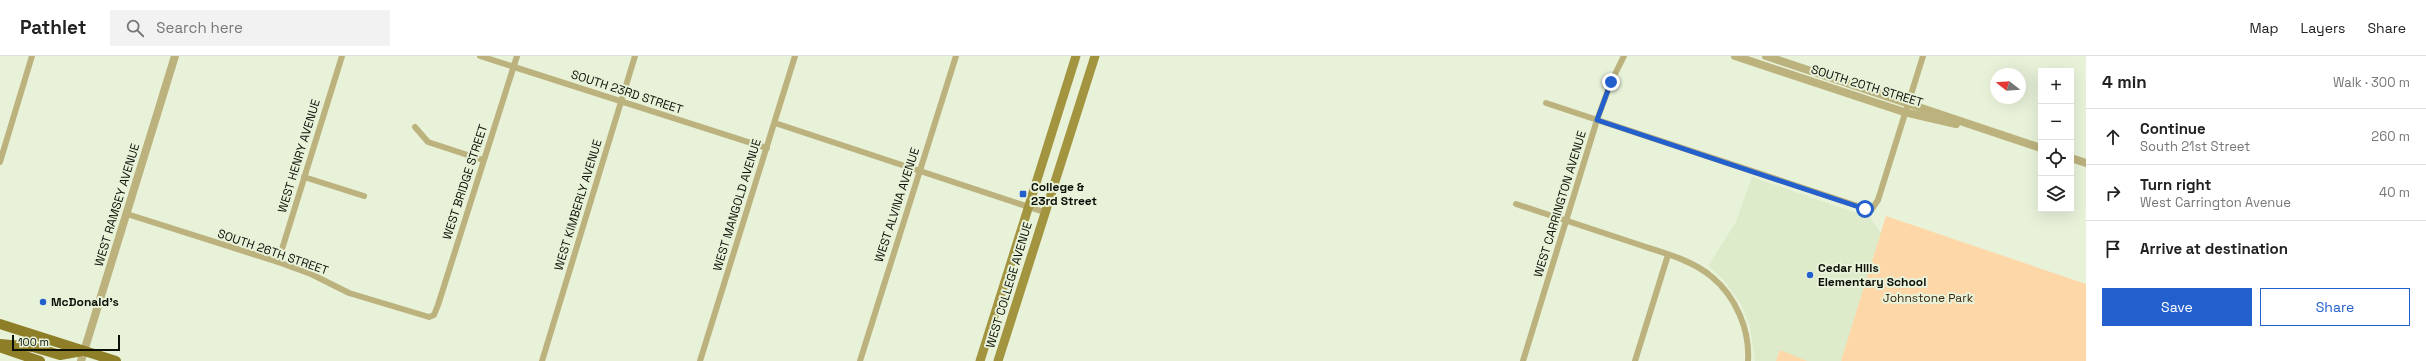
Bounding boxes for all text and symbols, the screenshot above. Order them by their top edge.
search box [110,10,390,46]
text: Pathlet [20,15,86,40]
icon: search [124,17,146,39]
text: Search here [156,18,243,37]
text: Map [2249,19,2279,37]
text: Layers [2301,19,2345,37]
text: Share [2367,19,2406,37]
street label: SOUTH 20TH STREET [1809,61,1925,111]
street label: SOUTH 23RD STREET [569,66,685,118]
north arrow [1990,68,2026,104]
map controls [2038,68,2074,212]
button: + [2038,68,2074,104]
text: 4 min [2102,71,2147,93]
route end [1602,73,1620,91]
text: Walk · 300 m [2333,74,2410,91]
street label: WEST HENRY AVENUE [274,97,324,215]
button: − [2038,104,2074,140]
text: Continue [2140,119,2206,138]
street label: WEST BRIDGE STREET [439,122,491,242]
icon: ahead [2102,126,2124,148]
text: 260 m [2371,128,2410,145]
street label: WEST CARRINGTON AVENUE [1530,129,1590,279]
street label: WEST KIMBERLY AVENUE [550,137,606,272]
street label: WEST MANGOLD AVENUE [709,137,765,273]
text: South 21st Street [2140,138,2250,155]
button: locate [2038,140,2074,176]
street label: WEST RAMSEY AVENUE [91,141,143,268]
street label: WEST ALVINA AVENUE [871,145,923,264]
text: Turn right [2140,175,2211,194]
button: layers [2038,176,2074,212]
place label: College & 23rd Street [1031,179,1097,209]
icon: right [2102,182,2124,204]
text: 40 m [2379,184,2410,201]
marker: College & 23rd Street [1018,189,1028,199]
text: West Carrington Avenue [2140,194,2291,211]
route start [1856,200,1874,218]
street label: WEST COLLEGE AVENUE [982,220,1036,350]
street label: SOUTH 26TH STREET [215,226,331,278]
icon: arrive [2102,238,2124,260]
text: Arrive at destination [2140,239,2288,258]
place label: Cedar Hills Elementary School [1818,260,1926,290]
marker: Cedar Hills Elementary School [1805,270,1815,280]
button: Save [2102,288,2252,326]
button: Share [2260,288,2410,326]
park label: Johnstone Park [1883,290,1974,306]
place label: McDonald's [51,294,119,310]
marker: McDonald's [38,297,48,307]
scale bar [12,333,120,352]
text: 100 m [18,335,49,349]

